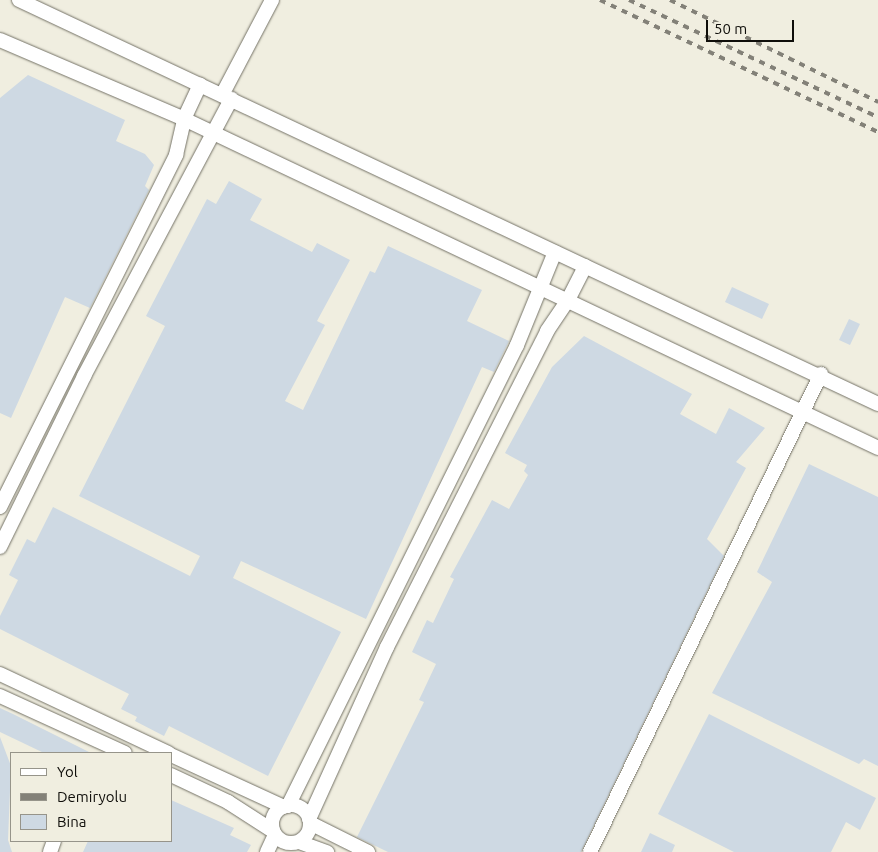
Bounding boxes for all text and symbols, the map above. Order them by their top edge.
scale bar [708,10,796,42]
text: 50 m [714,20,747,37]
legend [10,752,172,842]
text: Yol [57,763,78,780]
text: Demiryolu [57,788,127,805]
text: Bina [57,813,86,830]

